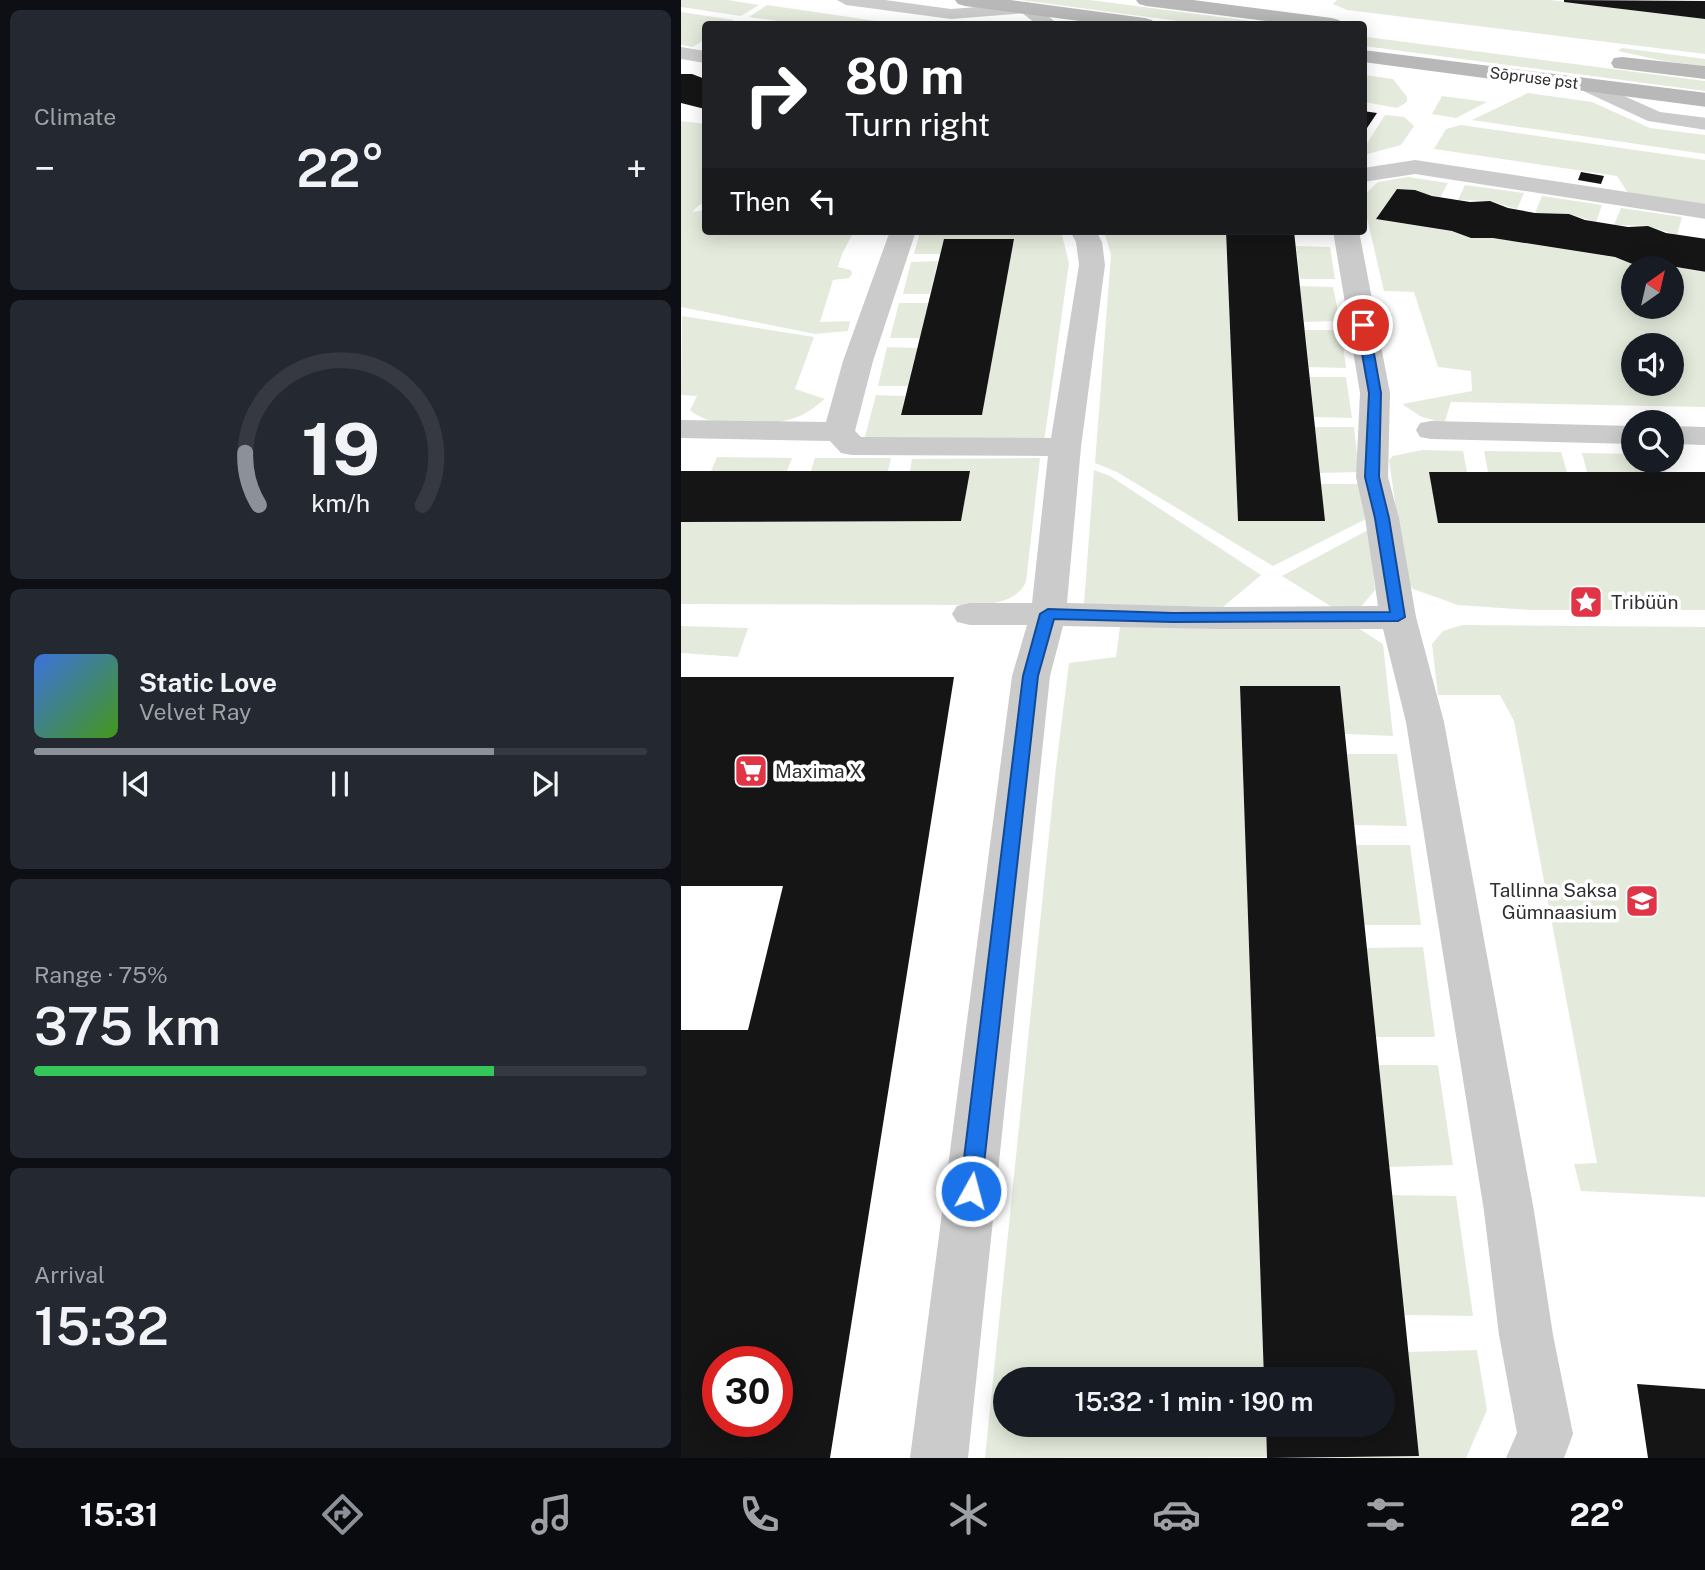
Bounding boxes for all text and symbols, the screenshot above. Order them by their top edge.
text: 80 m [845,47,964,105]
icon: right [730,49,821,140]
street label: Sõpruse pst [1488,63,1580,93]
text: Climate [34,103,116,130]
text: Turn right [845,106,990,143]
text: 22° [296,138,385,199]
text: − [34,146,55,191]
text: + [626,146,647,191]
icon: left [804,182,842,220]
text: Then [730,186,790,217]
north arrow [1621,256,1684,318]
map controls [1621,256,1684,473]
pin [1333,295,1393,355]
icon: arrive [1344,306,1382,344]
button: sound [1621,333,1684,396]
text: 19 [301,407,380,492]
button: search [1621,410,1684,473]
text: km/h [311,488,370,518]
place icon: Tribüün [1567,583,1605,621]
place label: Tribüün [1611,591,1678,613]
text: Static Love [139,667,277,698]
text: Velvet Ray [139,698,251,725]
supermarket icon: Maxima X [732,752,770,790]
place label: Maxima X [775,760,862,782]
icon: previous [117,765,155,803]
icon: pause [321,765,359,803]
icon: next [526,765,564,803]
place label: Tallinna Saksa Gümnaasium [1490,879,1617,923]
school or university icon: Tallinna Saksa Gümnaasium [1623,882,1661,920]
text: Range · 75% [34,961,168,988]
text: 375 km [34,996,221,1057]
position arrow [934,1154,1008,1228]
text: Arrival [34,1261,105,1288]
text: 15:32 [34,1296,169,1357]
speed limit sign: 30 [702,1346,793,1437]
text: 15:32 · 1 min · 190 m [1075,1386,1314,1417]
icon: directions [318,1490,367,1539]
icon: music [527,1490,576,1539]
icon: phone [735,1490,784,1539]
icon: climate [944,1490,993,1539]
icon: car [1152,1490,1201,1539]
icon: filters [1361,1490,1410,1539]
text: 15:31 [80,1496,159,1533]
text: 22° [1569,1496,1625,1533]

